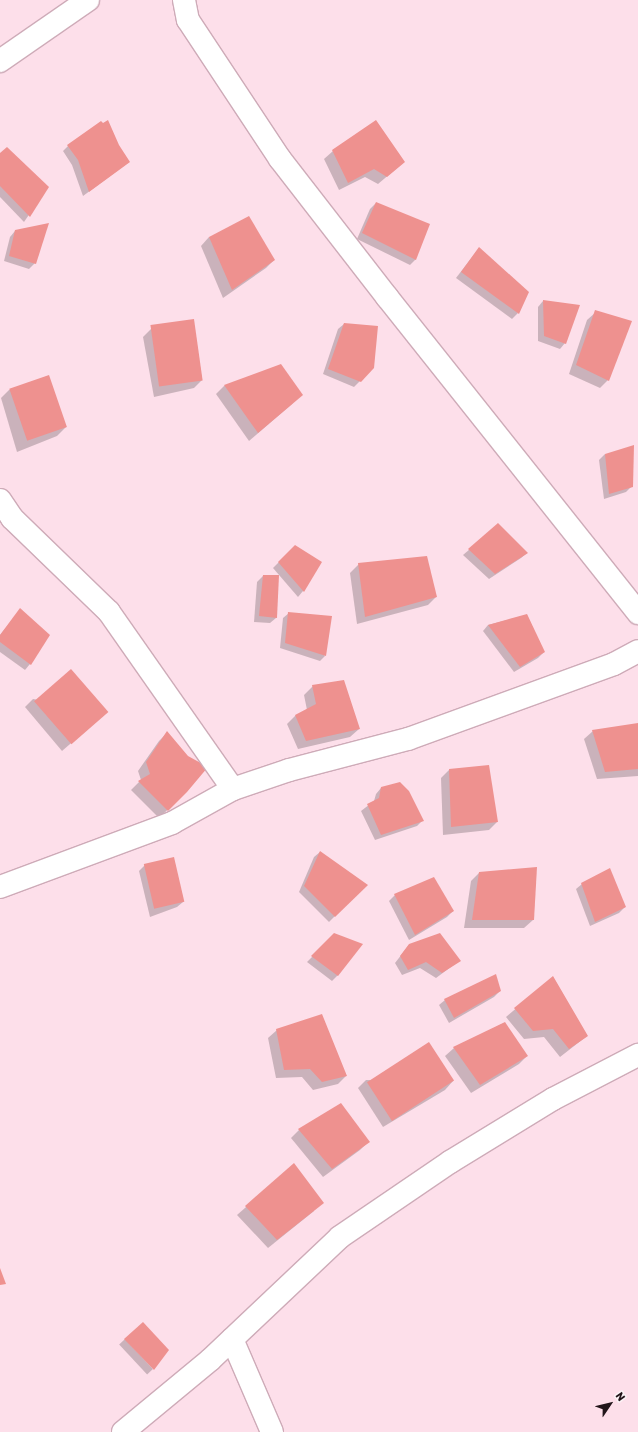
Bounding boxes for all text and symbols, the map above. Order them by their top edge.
north arrow [590,1384,630,1424]
text: N [613,1390,628,1404]

